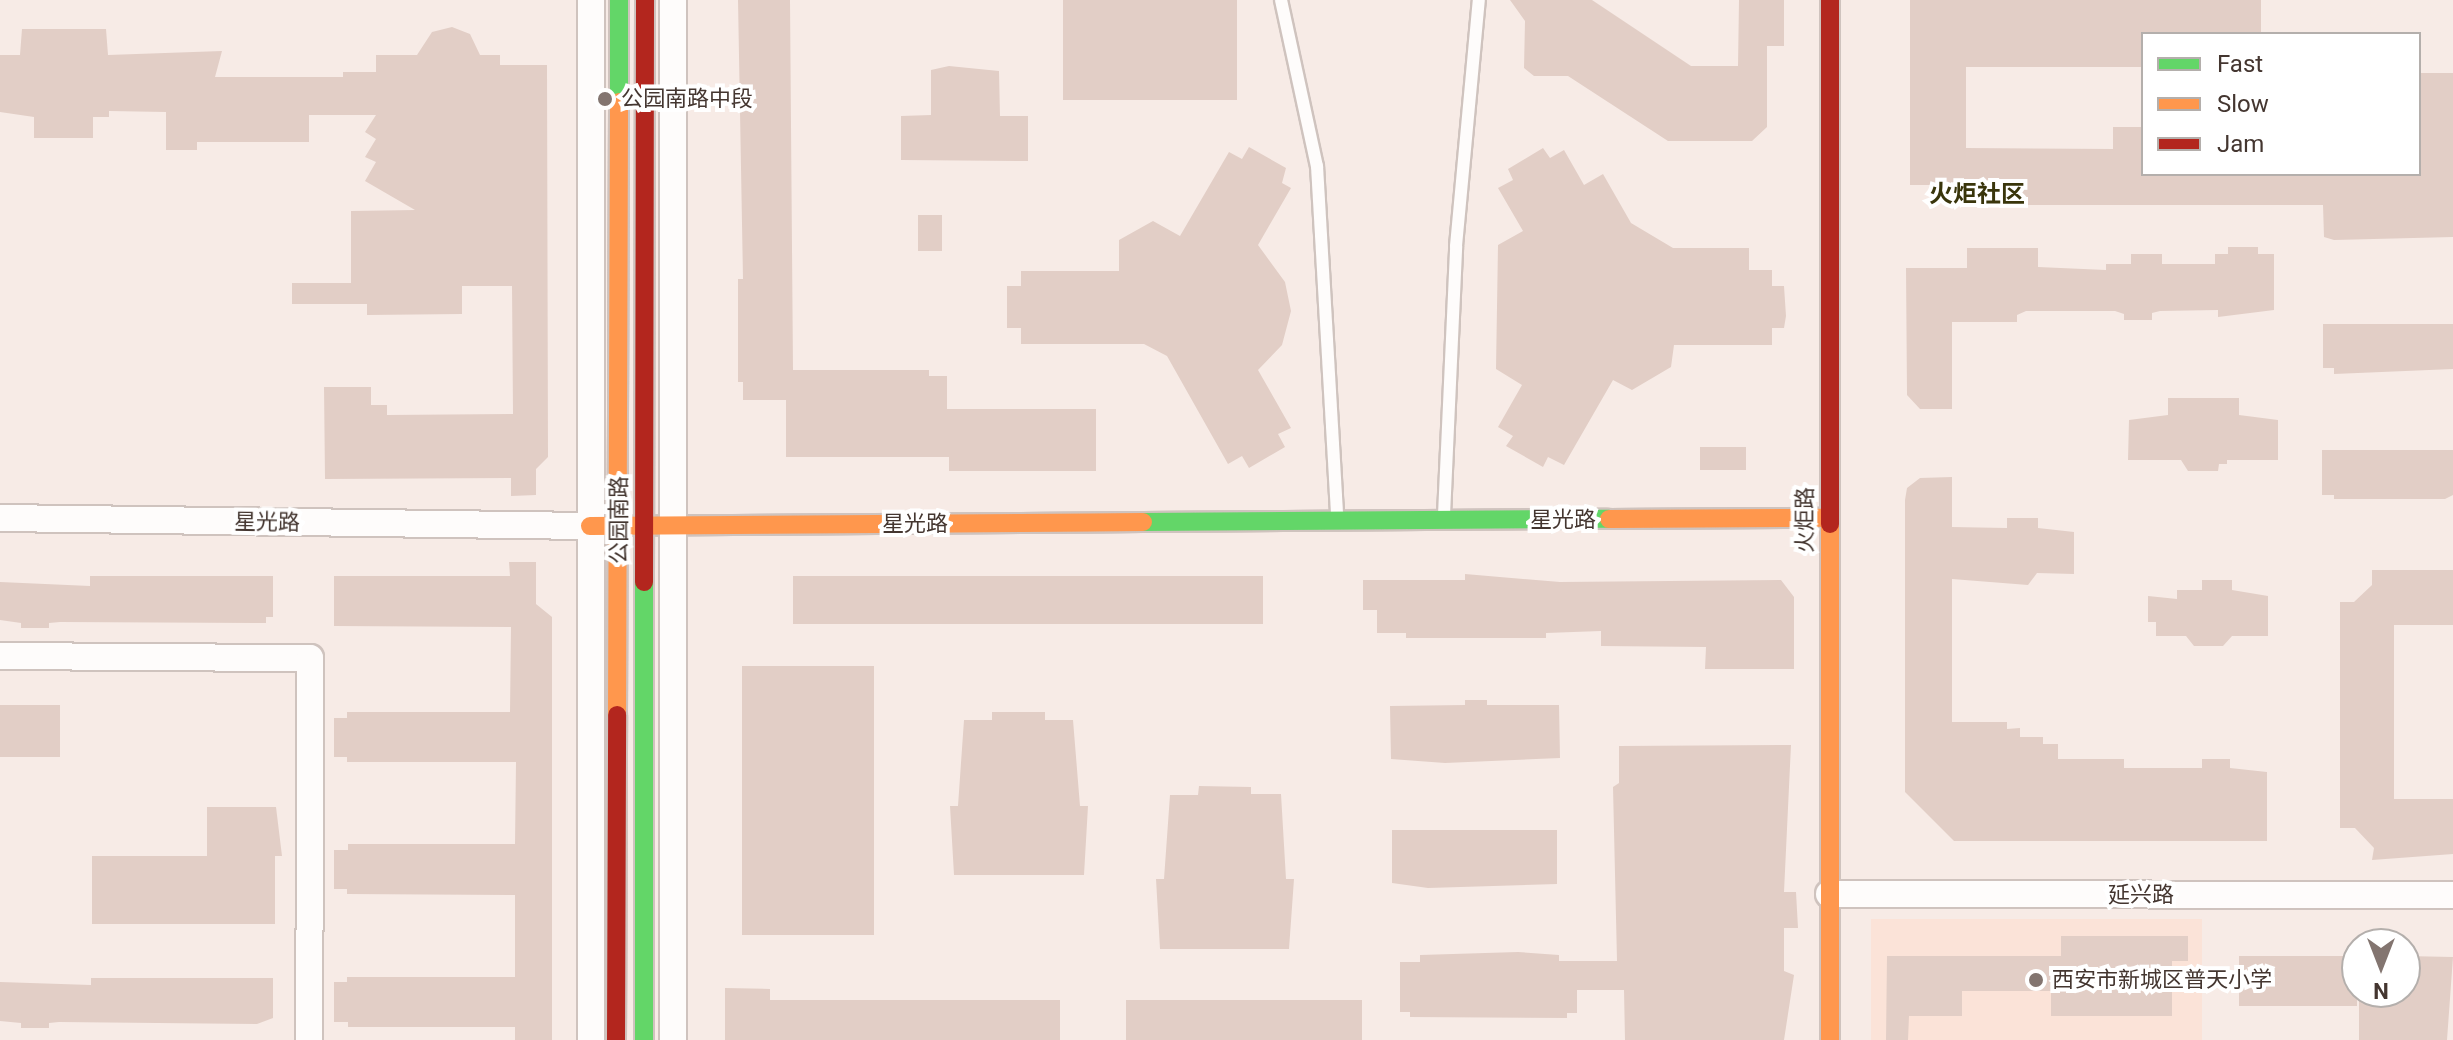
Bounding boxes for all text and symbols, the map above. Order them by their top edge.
legend [2141,32,2421,176]
text: Fast [2217,50,2263,78]
place label: 公园南路中段 [621,86,753,112]
marker: 公园南路中段 [596,90,614,108]
text: Slow [2217,90,2269,118]
text: Jam [2217,130,2264,158]
district label: 火炬社区 [1929,181,2025,209]
street label: 公园南路 [606,476,632,564]
street label: 火炬路 [1792,487,1818,553]
street label: 星光路 [1530,507,1596,533]
street label: 星光路 [234,508,300,536]
street label: 星光路 [882,511,948,537]
street label: 延兴路 [2108,882,2174,908]
north arrow [2341,928,2421,1008]
place label: 西安市新城区普天小学 [2052,967,2272,993]
marker: 西安市新城区普天小学 [2027,971,2045,989]
text: N [2373,978,2389,1003]

